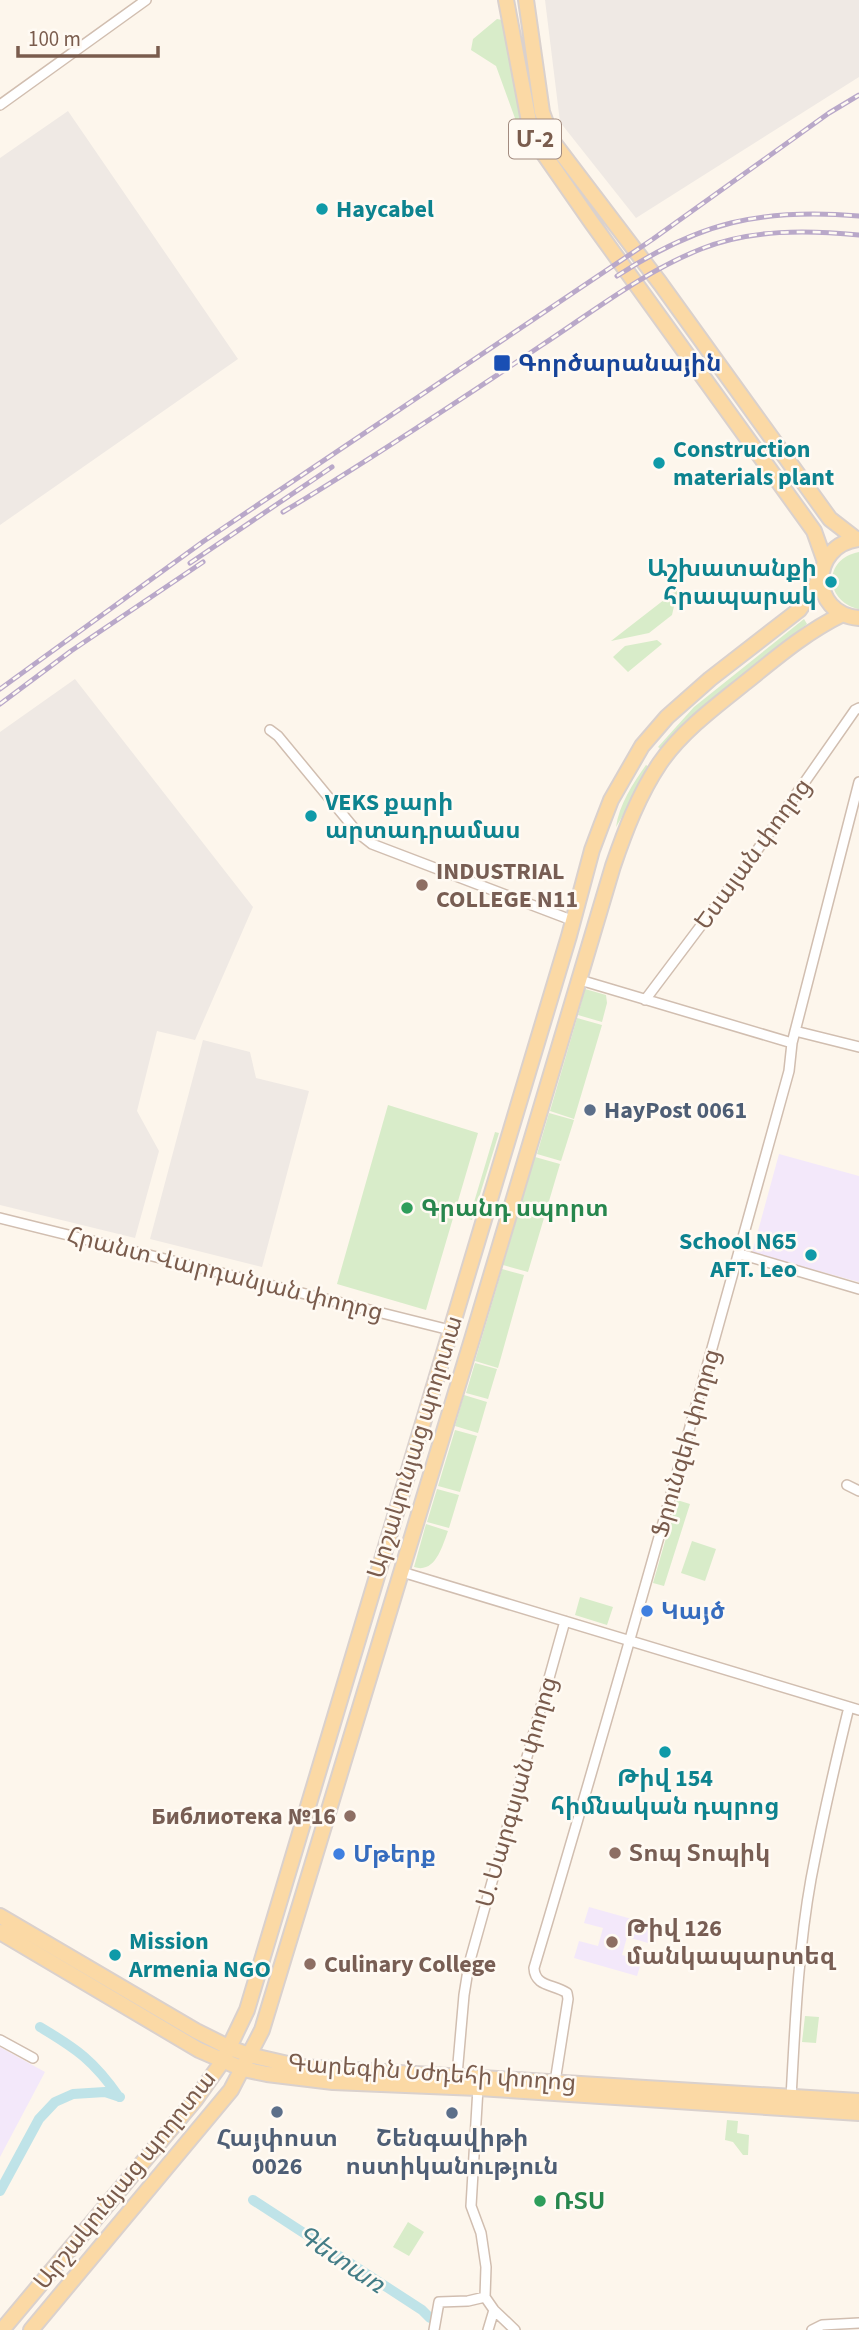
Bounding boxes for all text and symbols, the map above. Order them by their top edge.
scale bar [18,14,158,58]
text: 100 m [28,24,81,54]
road number: Մ-2 [509,120,561,158]
place label: Haycabel [336,192,434,227]
marker: Haycabel [314,201,330,217]
place label: Գործարանային [518,346,721,381]
marker: Գործարանային [492,353,512,373]
place label: Construction materials plant [673,432,834,495]
marker: Construction materials plant [651,455,667,471]
place label: Աշխատանքի հրապարակ [647,551,817,614]
marker: Աշխատանքի հրապարակ [823,574,839,590]
street label: Եսայան փողոց [686,771,820,937]
place label: VEKS քարի արտադրամաս [324,785,521,848]
marker: VEKS քարի արտադրամաս [303,808,319,824]
place label: INDUSTRIAL COLLEGE N11 [436,854,578,917]
marker: INDUSTRIAL COLLEGE N11 [414,877,430,893]
place label: HayPost 0061 [604,1093,747,1128]
marker: HayPost 0061 [582,1102,598,1118]
place label: Գրանդ սպորտ [421,1191,608,1226]
marker: Գրանդ սպորտ [399,1200,415,1216]
street label: Հրանտ Վարդանյան փողոց [63,1218,387,1330]
place label: School N65 AFT. Leo [679,1224,797,1287]
marker: School N65 AFT. Leo [803,1247,819,1263]
street label: Արշակունյաց պողոտա [358,1311,472,1583]
street label: Ֆրունզեի փողոց [642,1345,730,1541]
place label: Կայծ [661,1594,725,1629]
marker: Կայծ [639,1603,655,1619]
street label: Ս. Սարգսյան փողոց [467,1673,567,1911]
marker: Թիվ 154 հիմնական դպրոց [657,1744,673,1760]
place label: Թիվ 154 հիմնական դպրոց [551,1761,779,1824]
place label: Библиотека №16 [151,1799,336,1834]
marker: Библиотека №16 [342,1808,358,1824]
place label: Տոպ Տոպիկ [629,1836,771,1871]
place label: Մթերք [353,1837,436,1872]
marker: Տոպ Տոպիկ [607,1845,623,1861]
marker: Մթերք [331,1846,347,1862]
place label: Թիվ 126 մանկապարտեզ [626,1911,837,1974]
place label: Mission Armenia NGO [128,1924,271,1987]
marker: Թիվ 126 մանկապարտեզ [604,1934,620,1950]
marker: Mission Armenia NGO [107,1947,123,1963]
place label: Culinary College [324,1947,496,1982]
marker: Culinary College [302,1956,318,1972]
street label: Գարեգին Նժդեհի փողոց [287,2045,577,2101]
street label: Արշակունյաց պողոտա [25,2063,225,2297]
marker: Հայփոստ 0026 [269,2104,285,2120]
marker: Շենգավիթի ոստիկանություն [444,2105,460,2121]
place label: Հայփոստ 0026 [216,2121,338,2184]
place label: Շենգավիթի ոստիկանություն [346,2121,558,2184]
place label: ՌՏՍ [554,2184,605,2219]
marker: ՌՏՍ [532,2193,548,2209]
water label: Գետառ [289,2216,393,2303]

